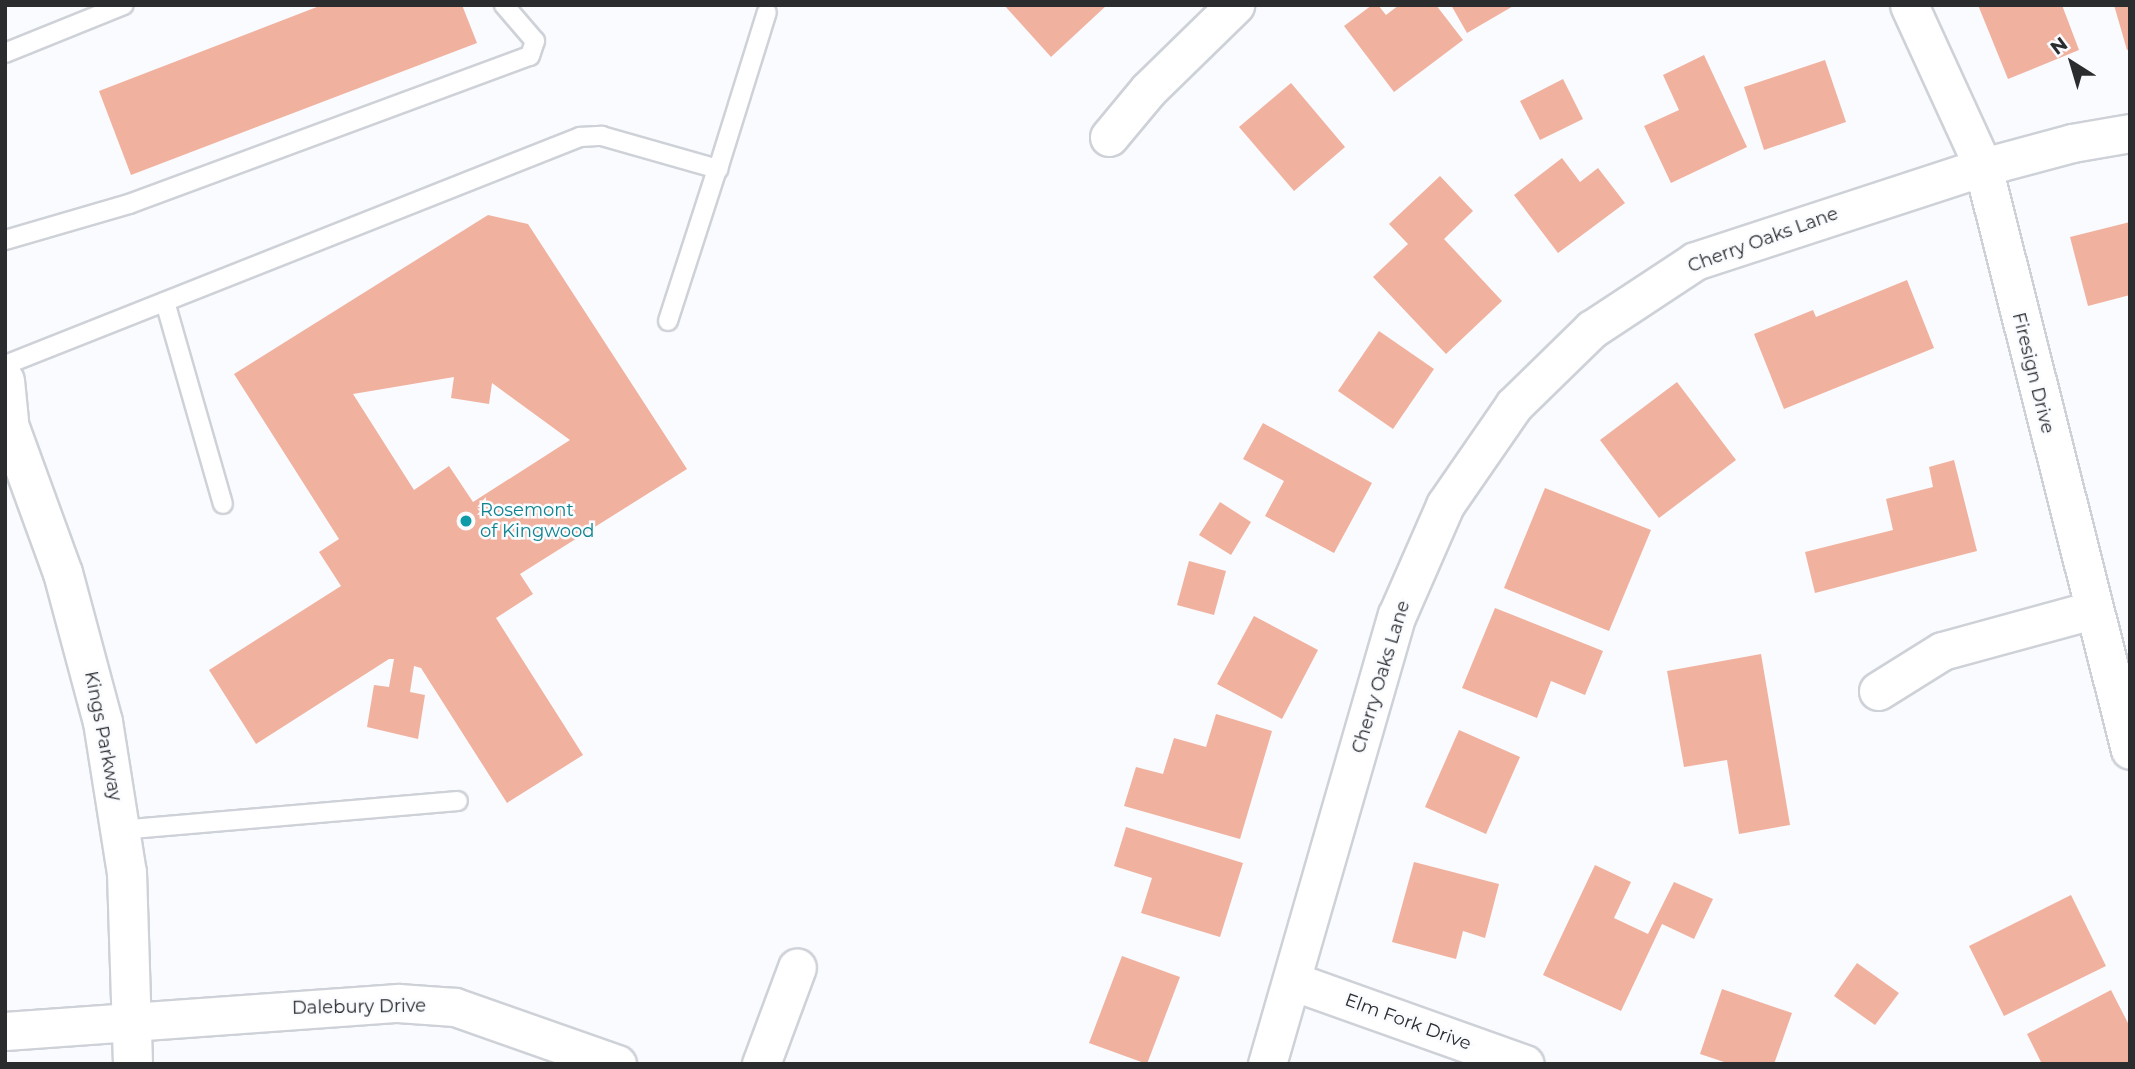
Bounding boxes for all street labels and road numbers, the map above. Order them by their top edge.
street label: Cherry Oaks Lane [1685,203,1841,277]
street label: Firesign Drive [2008,310,2058,436]
street label: Cherry Oaks Lane [1348,598,1414,756]
street label: Kings Parkway [80,669,126,803]
street label: Elm Fork Drive [1342,989,1474,1055]
street label: Dalebury Drive [292,995,426,1019]

